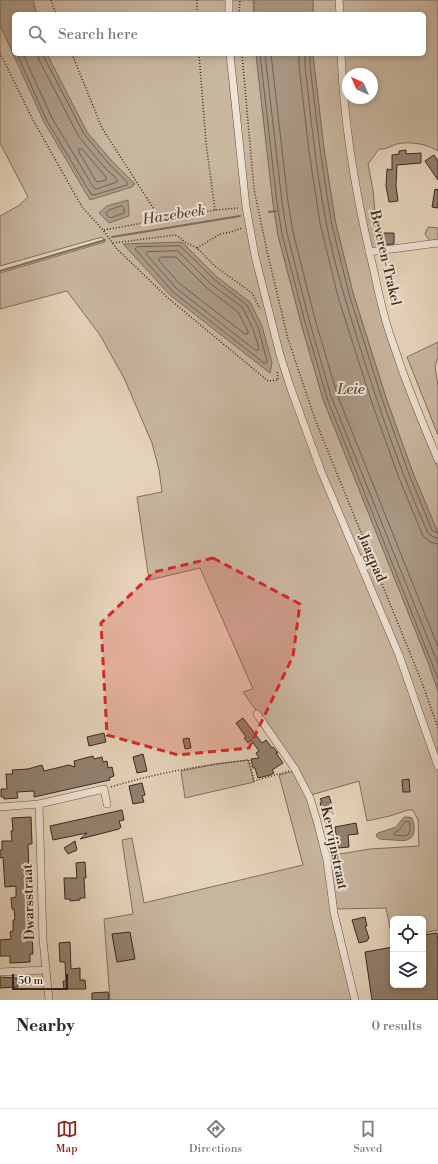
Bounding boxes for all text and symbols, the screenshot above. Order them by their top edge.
search box [12,12,426,56]
icon: search [26,23,48,45]
text: Search here [58,25,138,44]
north arrow [342,68,378,104]
water label: Hazebeek [140,201,207,230]
street label: Beveren-Trakel [365,208,405,307]
water label: Leie [336,380,365,399]
street label: Jaagpad [353,530,390,585]
street label: Kervijnstraat [316,805,352,891]
street label: Dwarsstraat [19,864,39,940]
map controls [390,916,426,988]
button: locate [390,916,426,952]
button: layers [390,952,426,988]
scale bar [12,972,68,991]
text: 50 m [18,974,43,988]
text: Nearby [16,1015,75,1037]
text: 0 results [371,1018,422,1034]
tab: Map [56,1118,78,1156]
tab: Directions [189,1118,242,1156]
tab: Saved [353,1118,382,1156]

